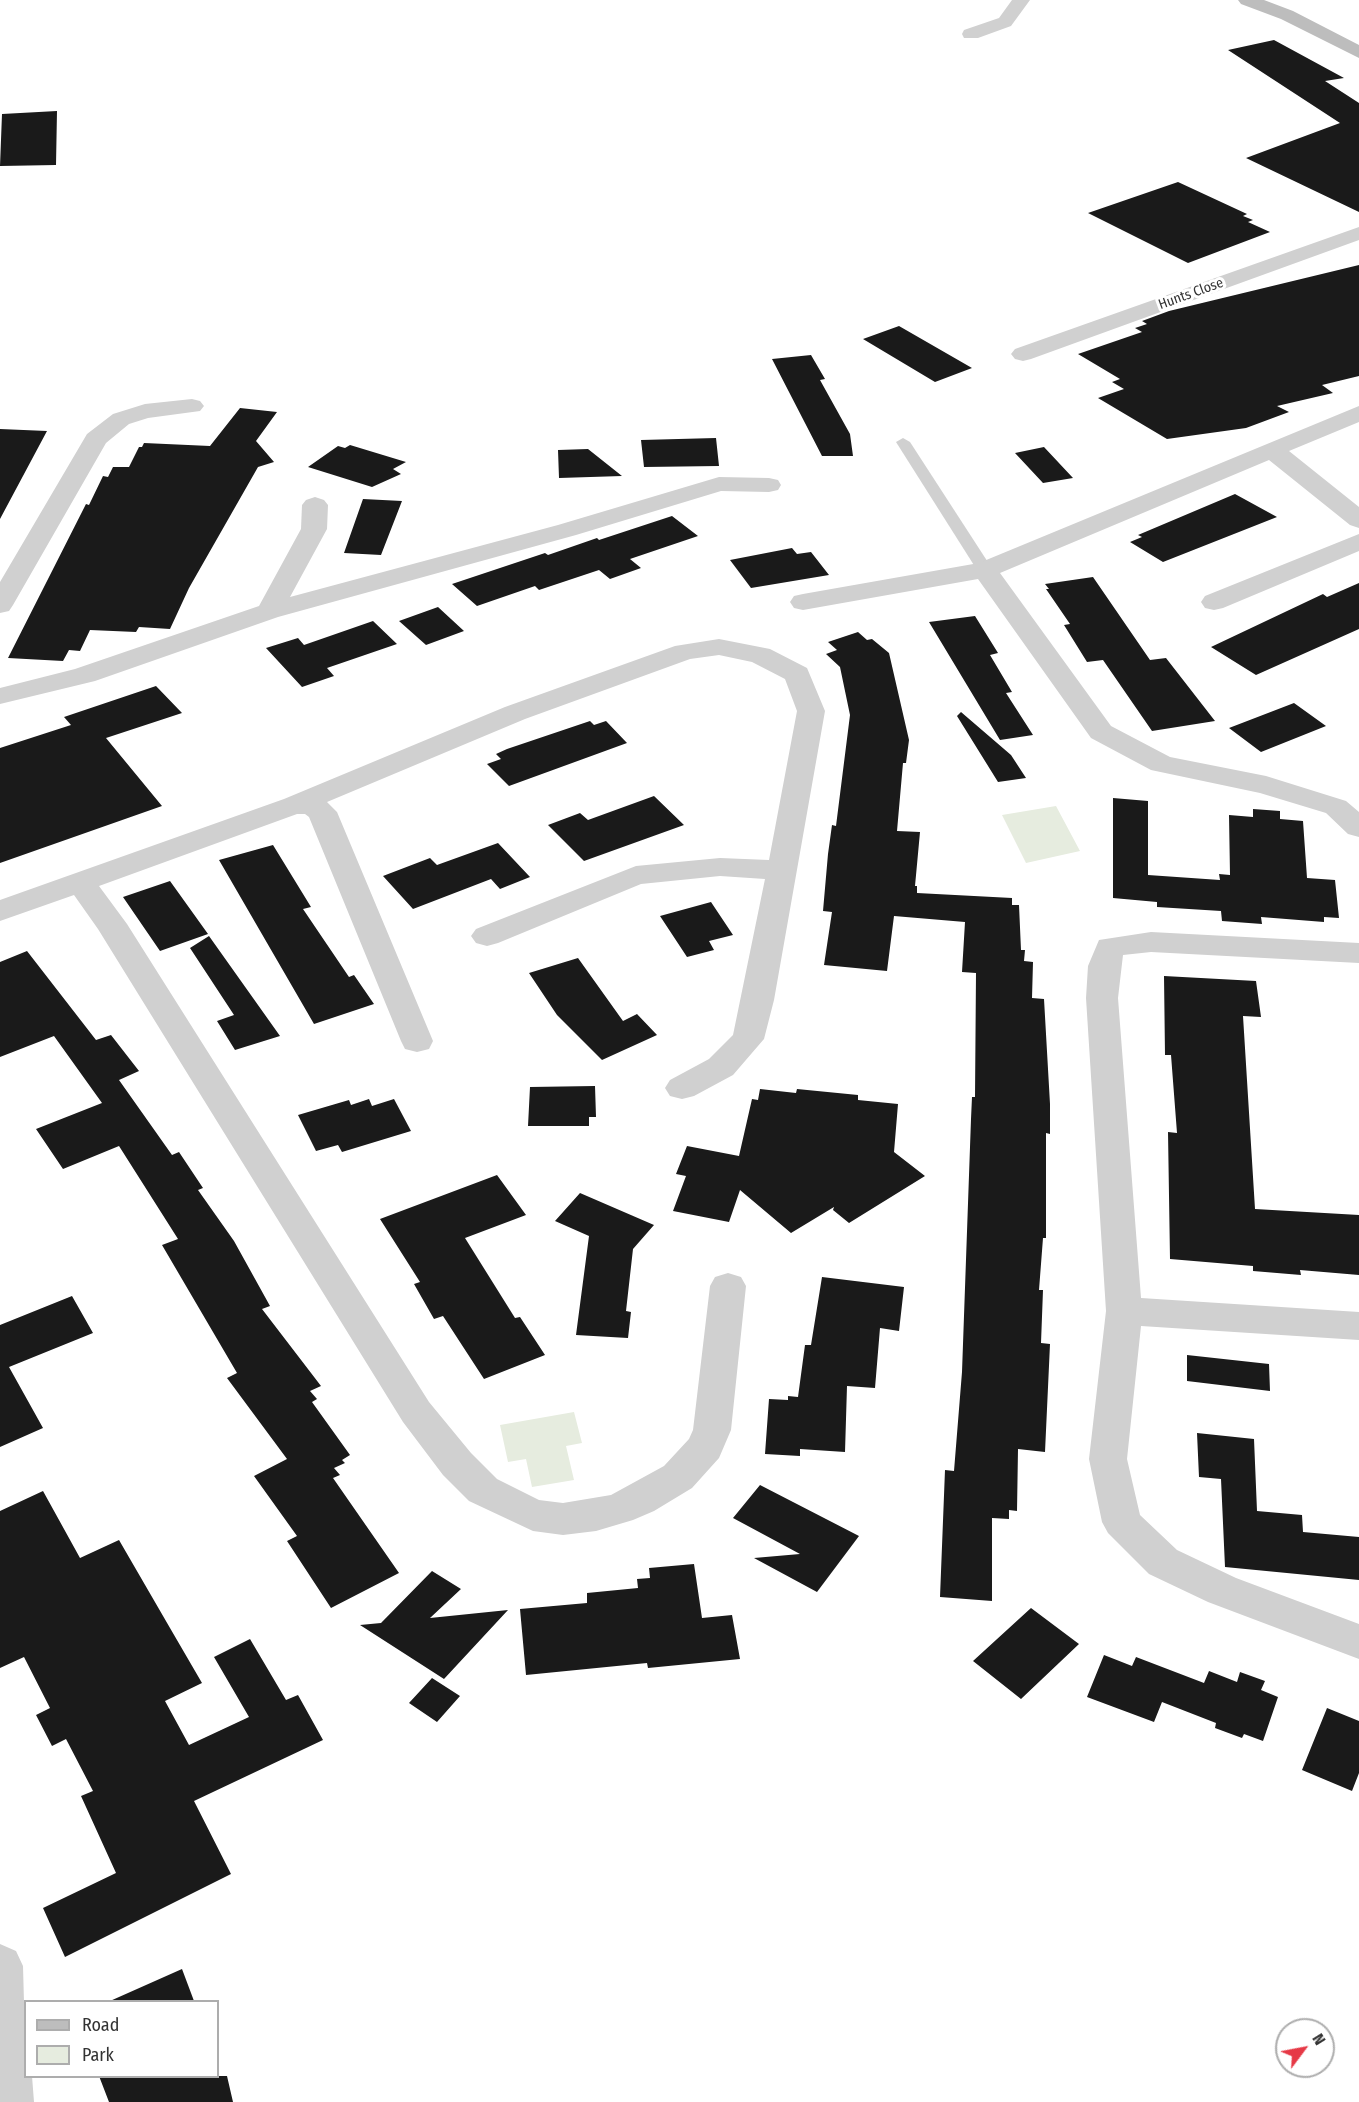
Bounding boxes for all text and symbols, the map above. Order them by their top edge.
street label: Hunts Close [1156,274,1226,314]
legend [24,2000,219,2078]
text: Road [82,2014,119,2036]
north arrow [1275,2018,1335,2078]
text: N [1308,2030,1330,2048]
text: Park [82,2044,114,2066]

